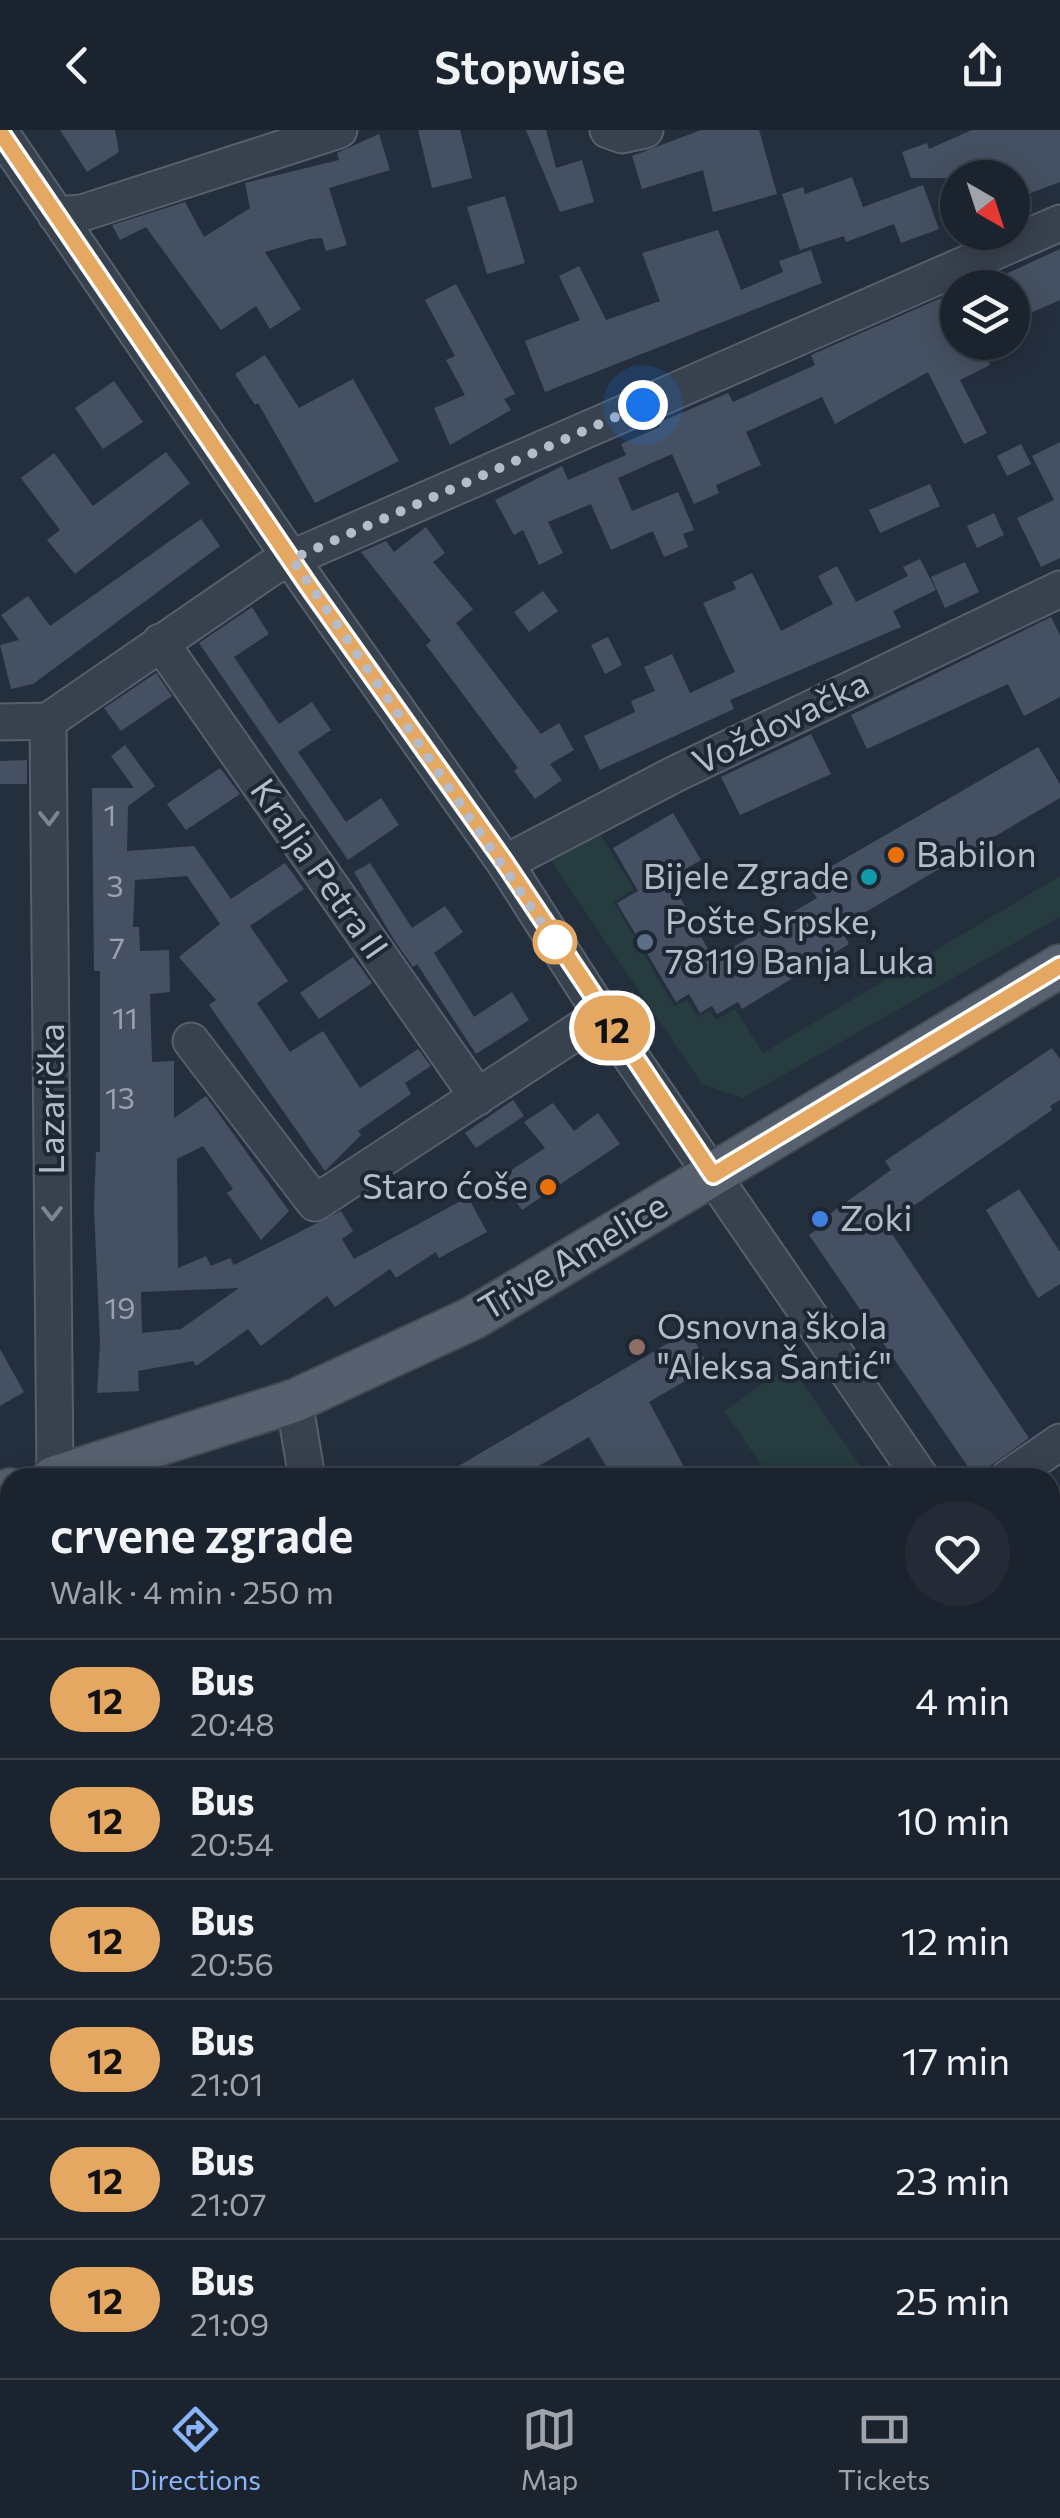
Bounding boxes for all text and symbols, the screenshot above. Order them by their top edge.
icon: back [50,38,105,93]
text: Stopwise [434,38,626,93]
icon: share [955,38,1010,93]
north arrow [940,160,1030,250]
map controls [940,160,1030,360]
button: layers [940,270,1030,360]
your location [618,380,668,430]
street label: Voždovačka [685,660,875,782]
street label: Kralja Petra II [243,769,399,966]
house number: 1 [104,795,116,832]
one-way arrow [38,812,60,827]
place label: Babilon [916,831,1036,874]
marker: Babilon [885,844,907,866]
place label: Bijele Zgrade [643,853,849,896]
house number: 3 [106,866,124,903]
marker: Bijele Zgrade [858,866,880,888]
place label: Pošte Srpske, 78119 Banja Luka [665,898,934,981]
unlabelled marker [534,921,576,963]
house number: 7 [109,928,125,965]
marker: Pošte Srpske, 78119 Banja Luka [634,931,656,953]
line badge: 12 [567,996,657,1060]
house number: 11 [112,998,138,1035]
text: 12 [594,1007,630,1050]
street label: Lazarička [28,1023,71,1175]
house number: 13 [105,1078,135,1115]
place label: Staro ćoše [362,1163,528,1206]
marker: Staro ćoše [537,1176,559,1198]
street label: Trive Amelice [470,1182,674,1328]
place label: Zoki [840,1195,912,1238]
one-way arrow [42,1206,63,1222]
marker: Zoki [809,1208,831,1230]
house number: 19 [104,1288,136,1325]
place label: Osnovna škola "Aleksa Šantić" [657,1303,892,1386]
marker: Osnovna škola "Aleksa Šantić" [626,1336,648,1358]
button: heart [905,1501,1010,1606]
text: crvene zgrade [50,1504,353,1563]
text: Walk · 4 min · 250 m [50,1571,334,1611]
text: Bus [190,1656,255,1703]
text: 4 min [915,1676,1010,1723]
text: 12 [87,1678,123,1721]
text: 20:48 [190,1703,275,1743]
text: Bus [190,1776,255,1823]
text: 10 min [897,1796,1010,1843]
text: 12 [87,1798,123,1841]
text: 20:54 [190,1823,274,1863]
text: Bus [190,1896,255,1943]
text: 12 min [901,1916,1010,1963]
text: 12 [87,1918,123,1961]
text: 20:56 [190,1943,274,1983]
text: Bus [190,2016,255,2063]
text: 17 min [902,2036,1010,2083]
text: 12 [87,2038,123,2081]
text: 21:01 [190,2063,264,2103]
text: Bus [190,2136,255,2183]
text: 23 min [895,2156,1010,2203]
text: 12 [87,2158,123,2201]
text: 21:07 [190,2183,267,2223]
text: Bus [190,2256,255,2303]
text: 25 min [895,2276,1010,2323]
text: 12 [87,2278,123,2321]
text: 21:09 [190,2303,269,2343]
tab: Directions [130,2402,261,2496]
tab: Map [521,2402,578,2496]
tab: Tickets [838,2402,930,2496]

